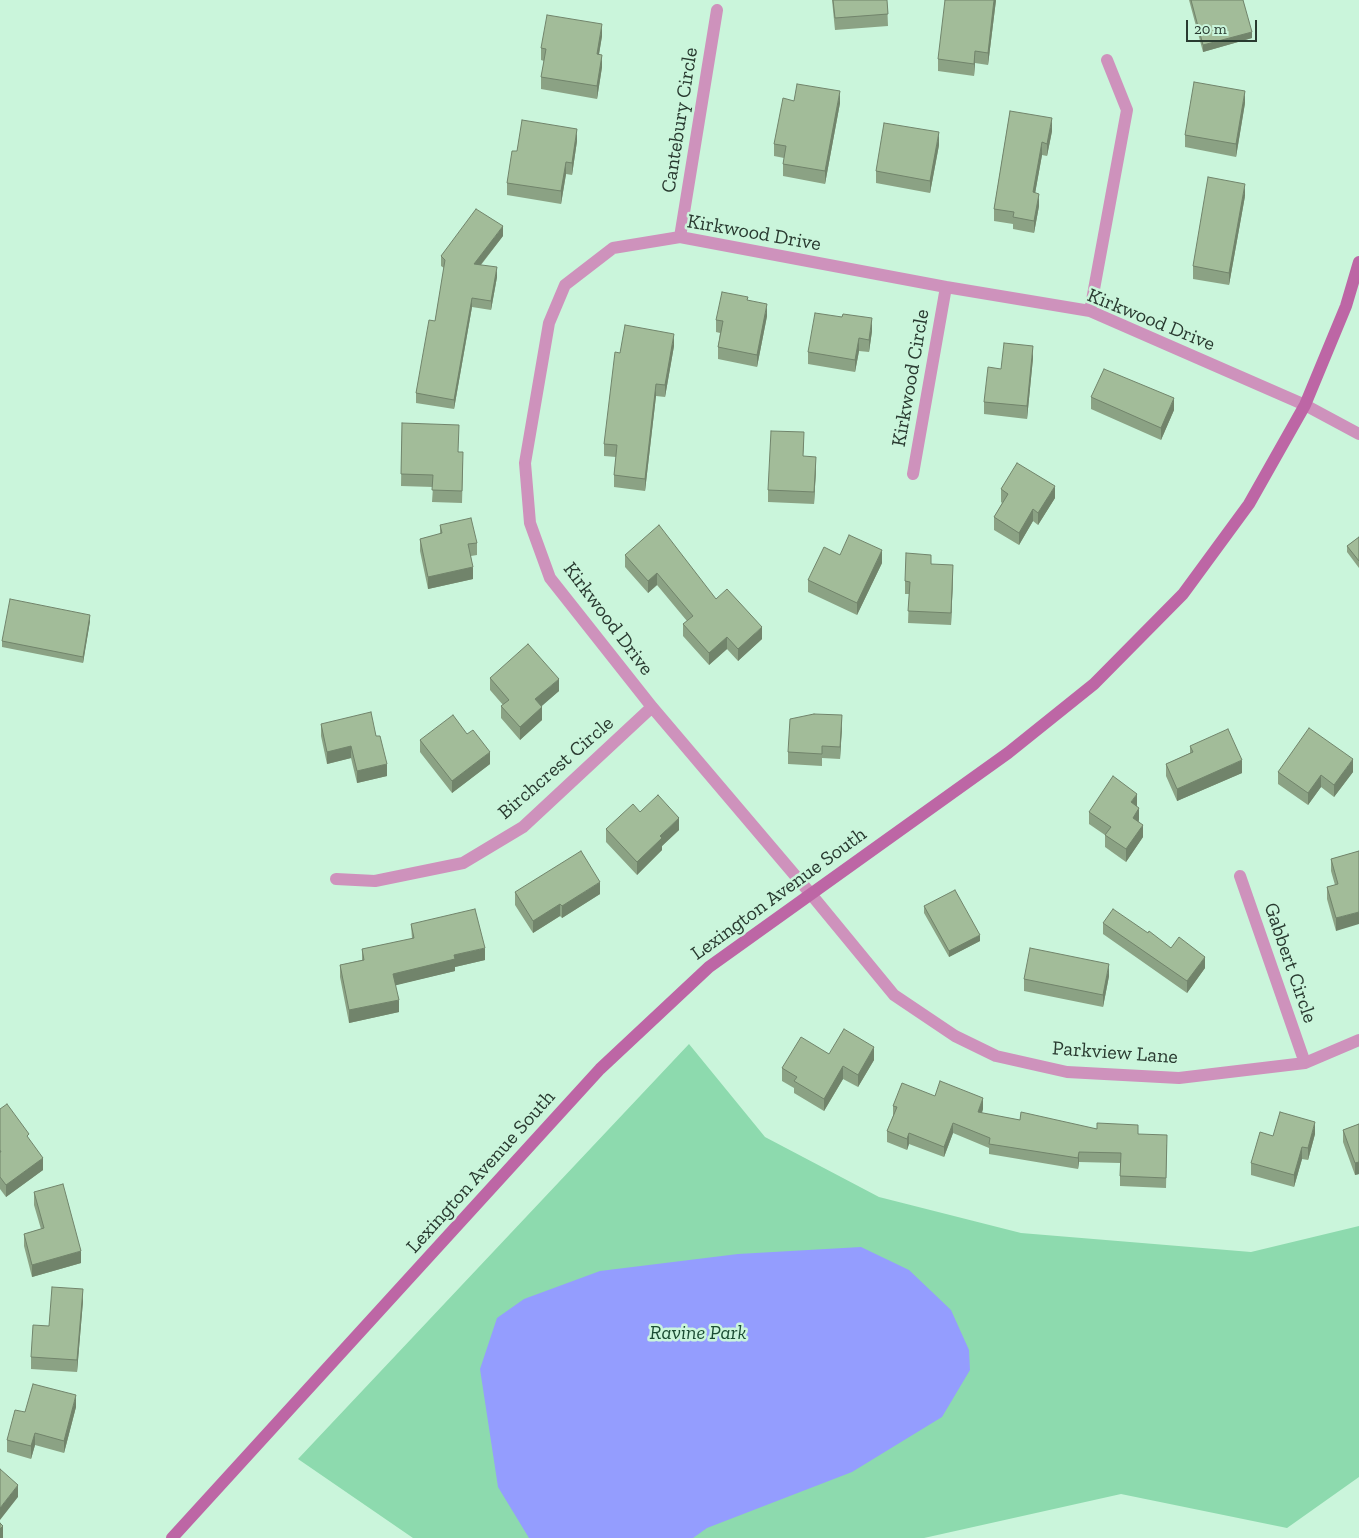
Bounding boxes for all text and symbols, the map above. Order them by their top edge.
scale bar [1189,10,1260,42]
text: 20 m [1194,20,1227,38]
street label: Cantebury Circle [657,46,703,194]
street label: Kirkwood Drive [685,209,823,257]
street label: Kirkwood Drive [1084,284,1218,356]
street label: Kirkwood Circle [887,307,935,449]
street label: Kirkwood Drive [558,558,658,680]
street label: Birchcrest Circle [493,711,619,825]
street label: Lexington Avenue South [687,822,871,966]
street label: Gabbert Circle [1258,900,1322,1026]
street label: Parkview Lane [1051,1037,1179,1069]
street label: Lexington Avenue South [402,1086,560,1258]
park label: Ravine Park [650,1321,746,1345]

